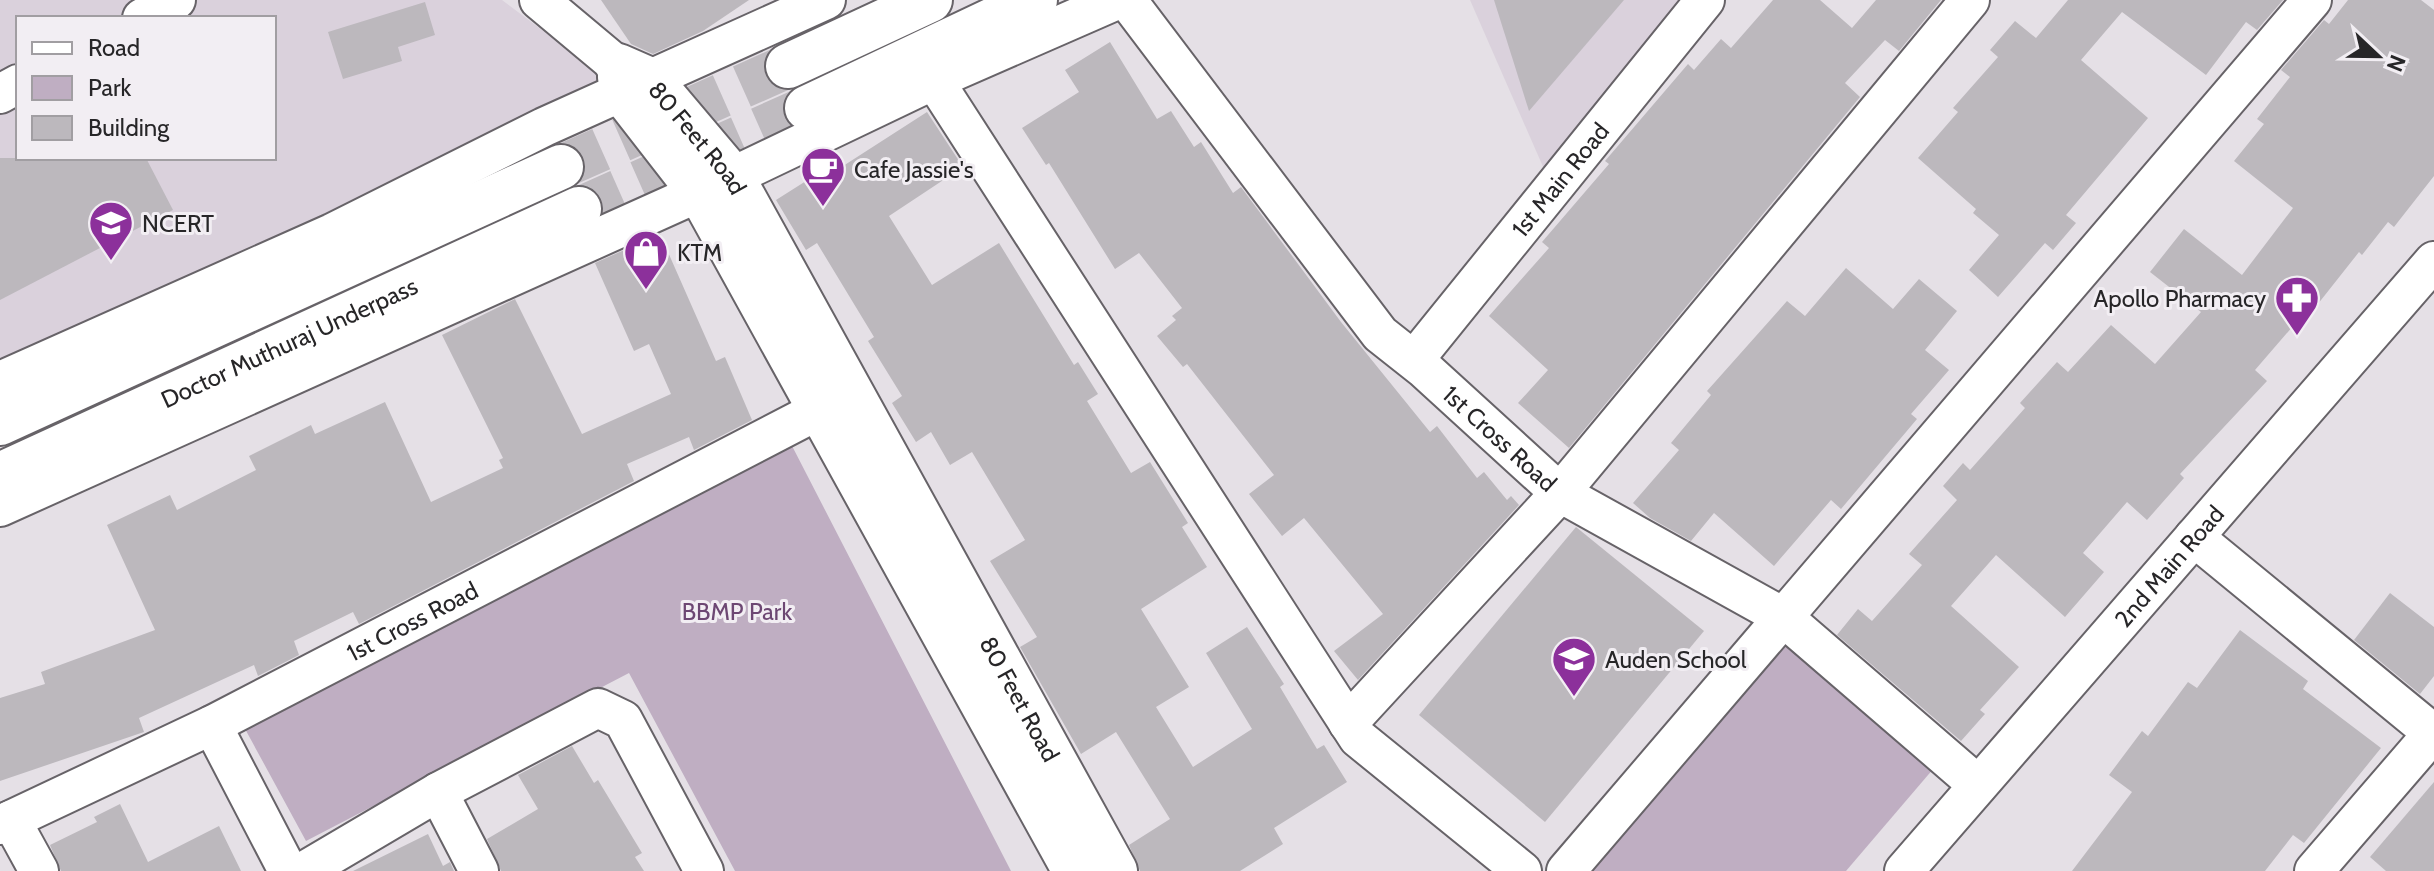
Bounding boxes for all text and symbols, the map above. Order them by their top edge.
legend [16,16,276,160]
north arrow [2338,16,2418,96]
text: Road [88,33,140,62]
text: N [2381,51,2412,76]
text: Park [88,73,131,102]
street label: 80 Feet Road [643,75,753,199]
text: Building [88,113,170,142]
street label: 1st Main Road [1505,117,1615,242]
cafe icon: Cafe Jassie's [799,145,847,208]
place label: Cafe Jassie's [854,155,974,184]
school or university icon: NCERT [87,199,135,262]
place label: NCERT [142,209,214,238]
shop icon: KTM [622,228,670,291]
place label: KTM [677,238,722,267]
street label: Doctor Muthuraj Underpass [156,271,422,414]
pharmacy icon: Apollo Pharmacy [2273,274,2321,337]
place label: Apollo Pharmacy [2094,284,2266,313]
street label: 1st Cross Road [1437,379,1563,497]
street label: 2nd Main Road [2108,499,2230,633]
street label: 1st Cross Road [342,575,483,667]
park label: BBMP Park [682,597,792,626]
street label: 80 Feet Road [974,631,1066,766]
school or university icon: Auden School [1550,635,1598,698]
place label: Auden School [1605,645,1747,674]

